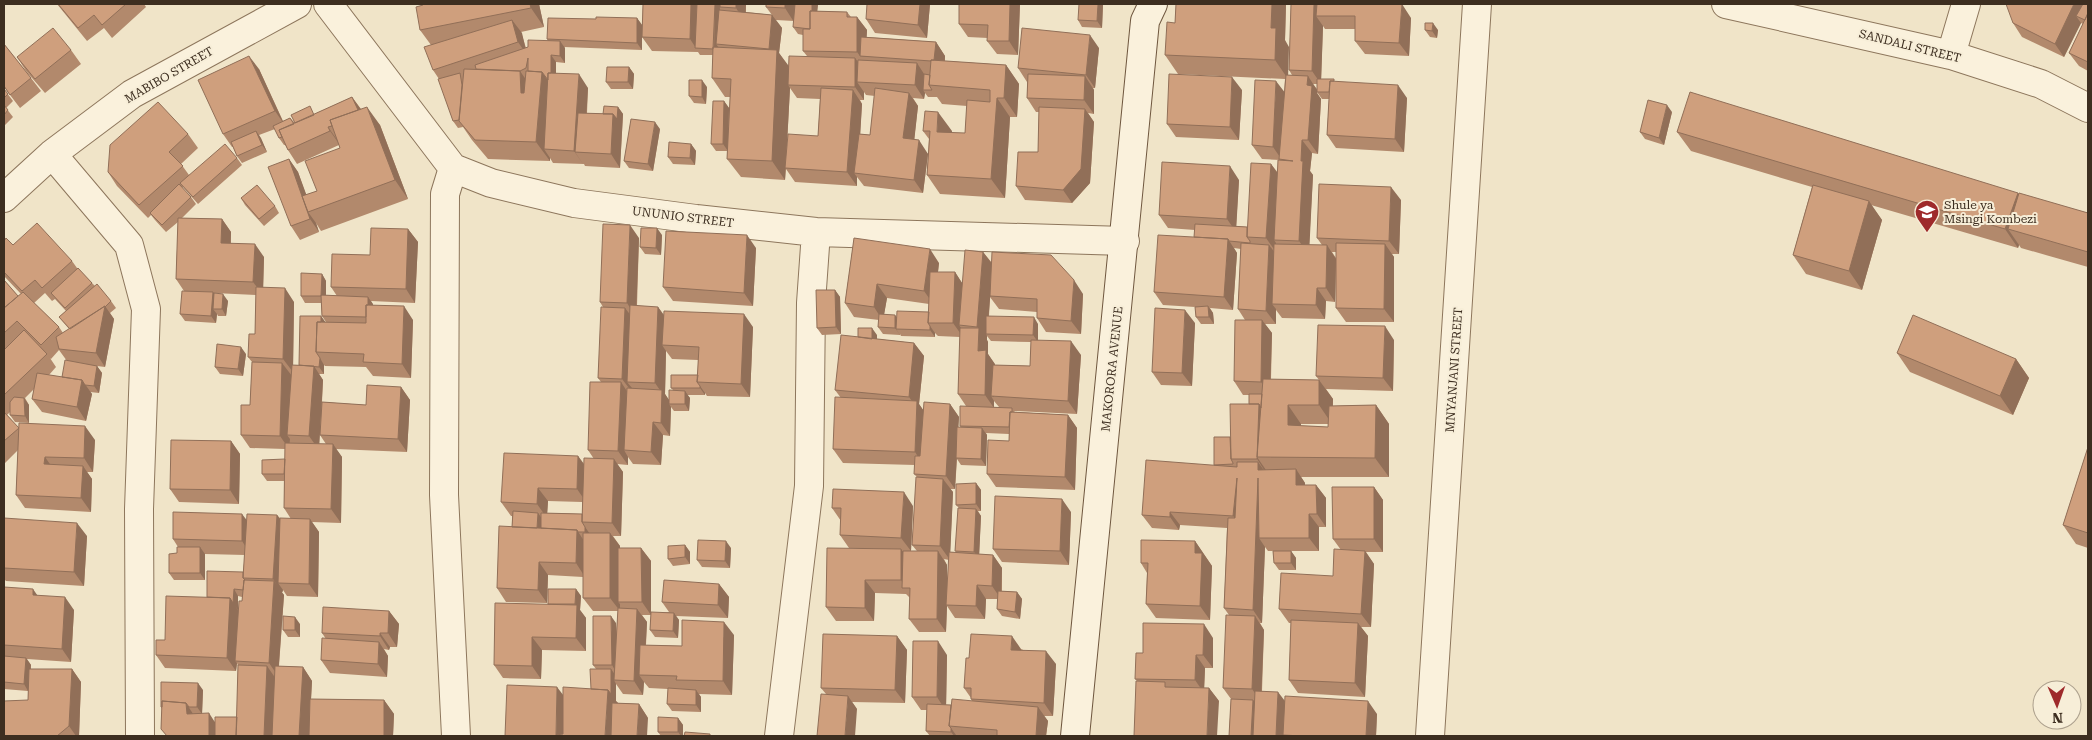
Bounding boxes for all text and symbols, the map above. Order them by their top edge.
street label: SANDALI STREET [1858,27,1962,65]
street label: MABIBO STREET [122,44,216,106]
place label: Shule ya Msingi Kombezi [1944,198,2037,226]
school or university icon: Shule ya Msingi Kombezi [1914,199,1940,233]
street label: UNUNIO STREET [631,204,735,230]
street label: MAKORORA AVENUE [1098,306,1126,432]
street label: MNYANJANI STREET [1443,307,1465,433]
north arrow [2032,680,2082,730]
text: N [2052,710,2063,726]

